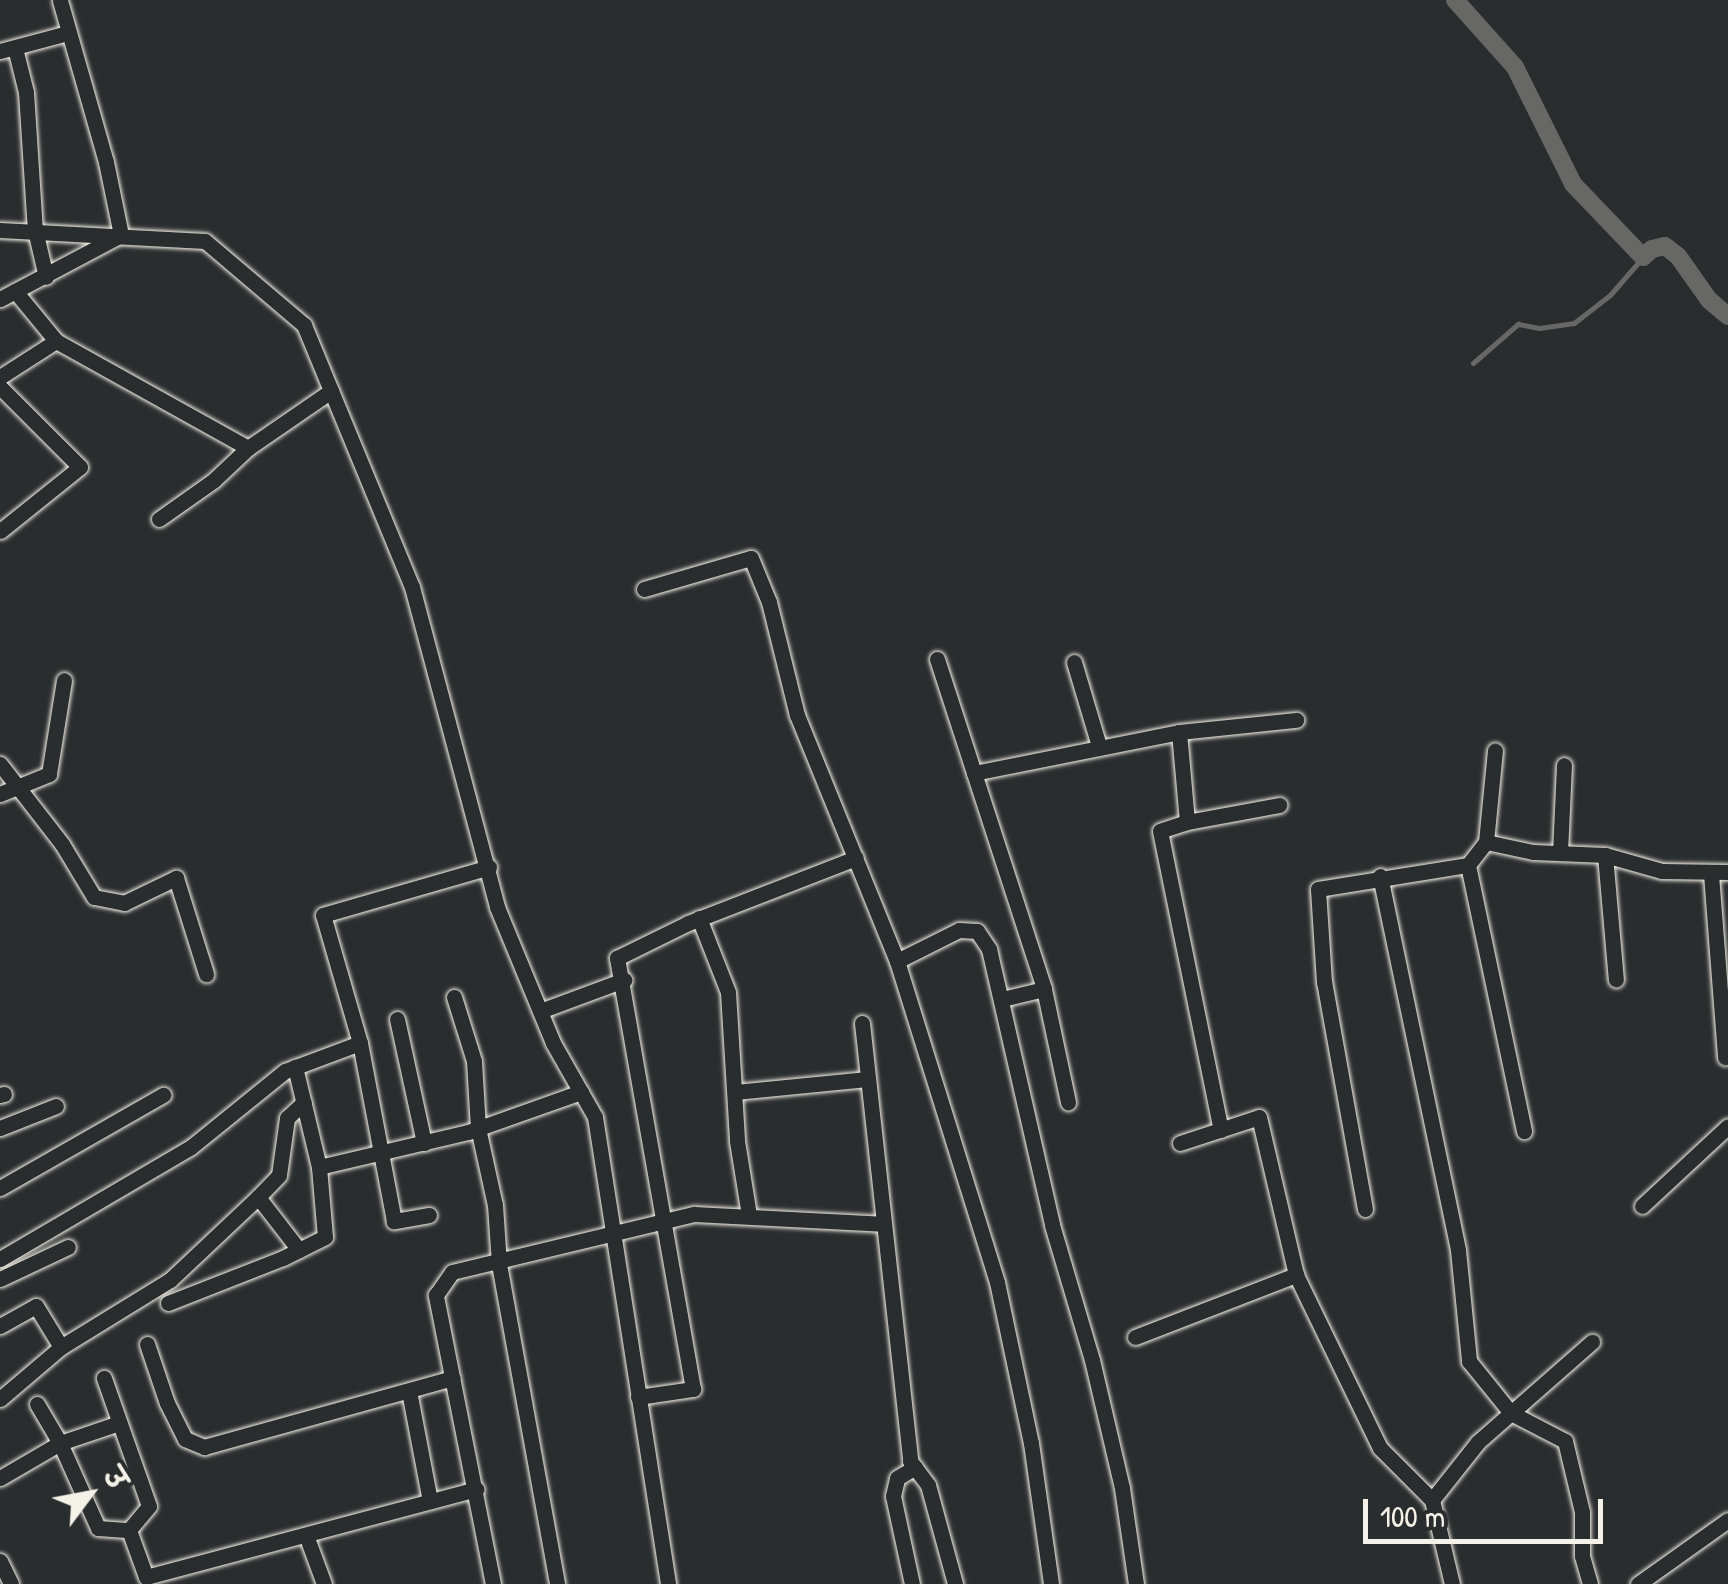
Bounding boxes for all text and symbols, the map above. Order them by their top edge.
north arrow [40,1444,140,1544]
text: उ [94,1460,136,1496]
scale bar [1368,1479,1608,1541]
text: 100 m [1380,1496,1445,1536]

